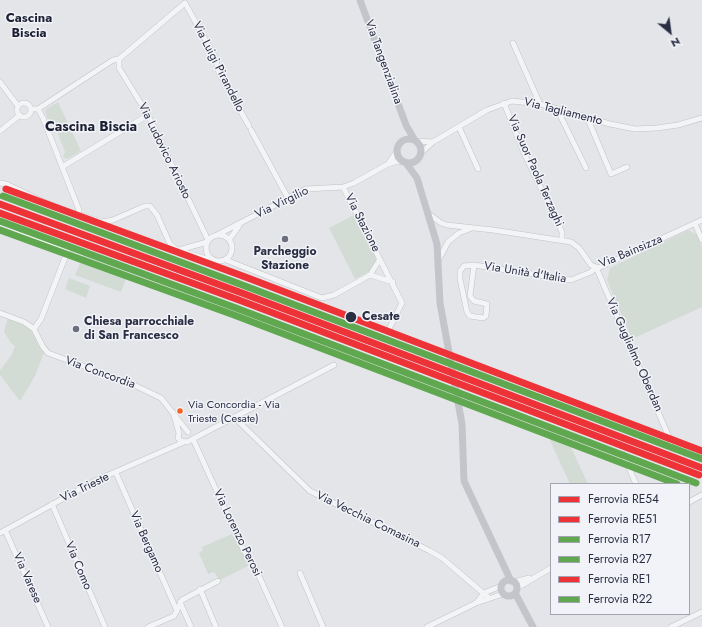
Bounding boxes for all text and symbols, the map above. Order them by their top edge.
district label: Cascina Biscia [6,11,52,42]
north arrow [650,12,690,52]
street label: Via Tangenzialina [361,18,405,106]
street label: Via Luigi Pirandello [189,19,247,115]
text: N [668,33,684,52]
street label: Via Tagliamento [522,95,604,129]
street label: Via Ludovico Ariosto [134,101,194,201]
street label: Via Suor Paola Terzaghi [504,113,566,229]
district label: Cascina Biscia [45,120,137,136]
street label: Via Virgilio [253,184,311,222]
street label: Via Stazione [341,192,383,254]
street label: Via Bainsizza [597,232,665,272]
marker: Parcheggio Stazione [280,234,290,244]
place label: Parcheggio Stazione [254,245,316,273]
street label: Via Unità d'Italia [483,259,567,287]
street label: Via Guglielmo Oberdan [602,296,666,414]
marker: Cesate [344,310,358,324]
place label: Cesate [362,310,400,324]
place label: Chiesa parrocchiale di San Francesco [84,315,194,343]
marker: Chiesa parrocchiale di San Francesco [71,324,81,334]
street label: Via Concordia [63,354,137,392]
place label: Via Concordia - Via Trieste (Cesate) [188,398,280,424]
marker: Via Concordia - Via Trieste (Cesate) [175,406,185,416]
street label: Via Trieste [58,470,112,506]
legend [550,483,690,615]
street label: Via Lorenzo Perosi [210,487,264,579]
street label: Via Vecchia Comasina [314,489,422,551]
text: Ferrovia RE54 [588,490,659,508]
street label: Via Bergamo [126,509,166,575]
text: Ferrovia RE51 [588,510,658,528]
text: Ferrovia R17 [588,530,650,548]
street label: Via Como [61,540,95,592]
street label: Via Varese [9,550,45,606]
text: Ferrovia R27 [588,550,652,568]
text: Ferrovia RE1 [588,570,651,588]
text: Ferrovia R22 [588,590,652,608]

